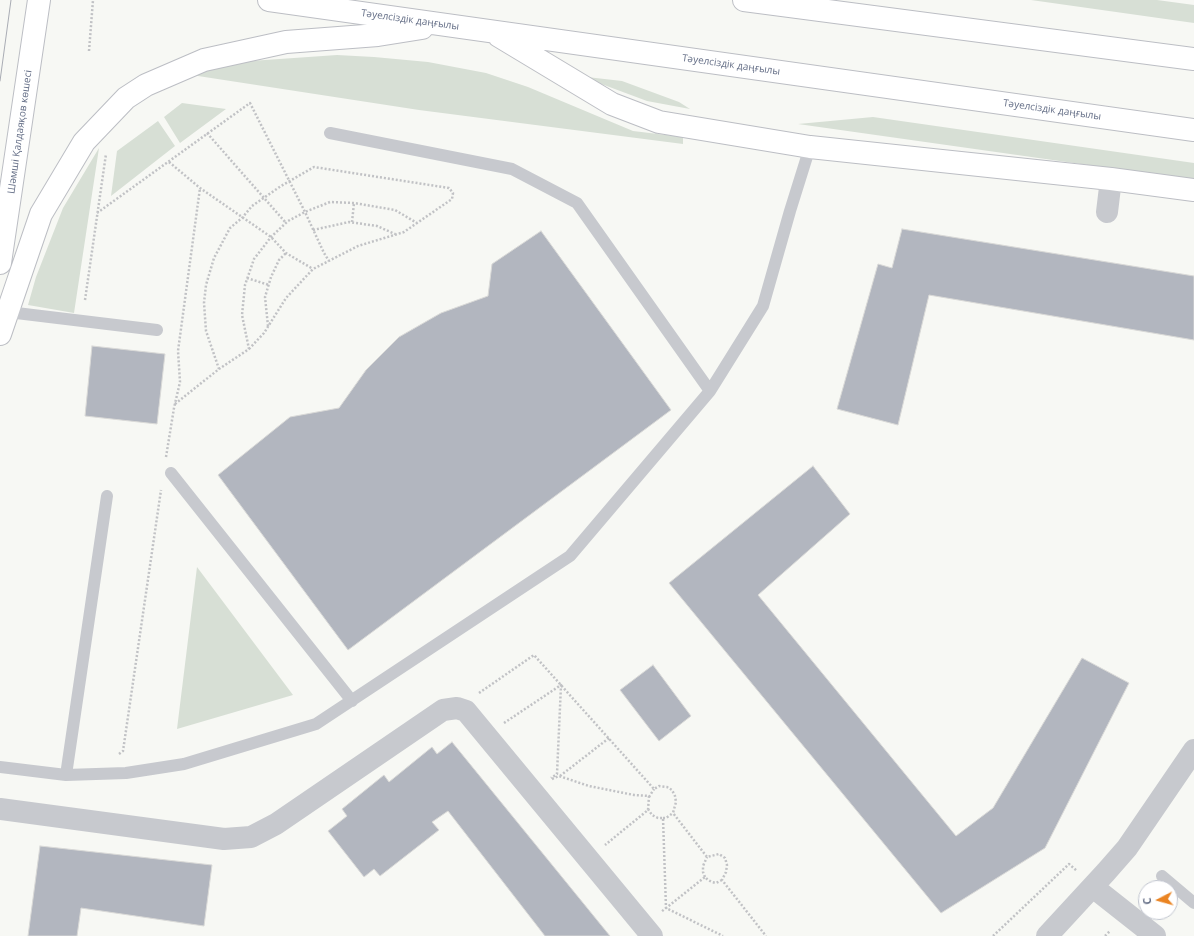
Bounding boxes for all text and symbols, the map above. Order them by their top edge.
street label: Тәуелсіздік даңғылы [360,7,460,33]
street label: Тәуелсіздік даңғылы [681,52,781,78]
street label: Шәмші Қалдаяқов көшесі [5,69,35,195]
street label: Тәуелсіздік даңғылы [1002,97,1102,123]
north arrow [1138,880,1178,920]
text: С [1139,897,1154,905]

